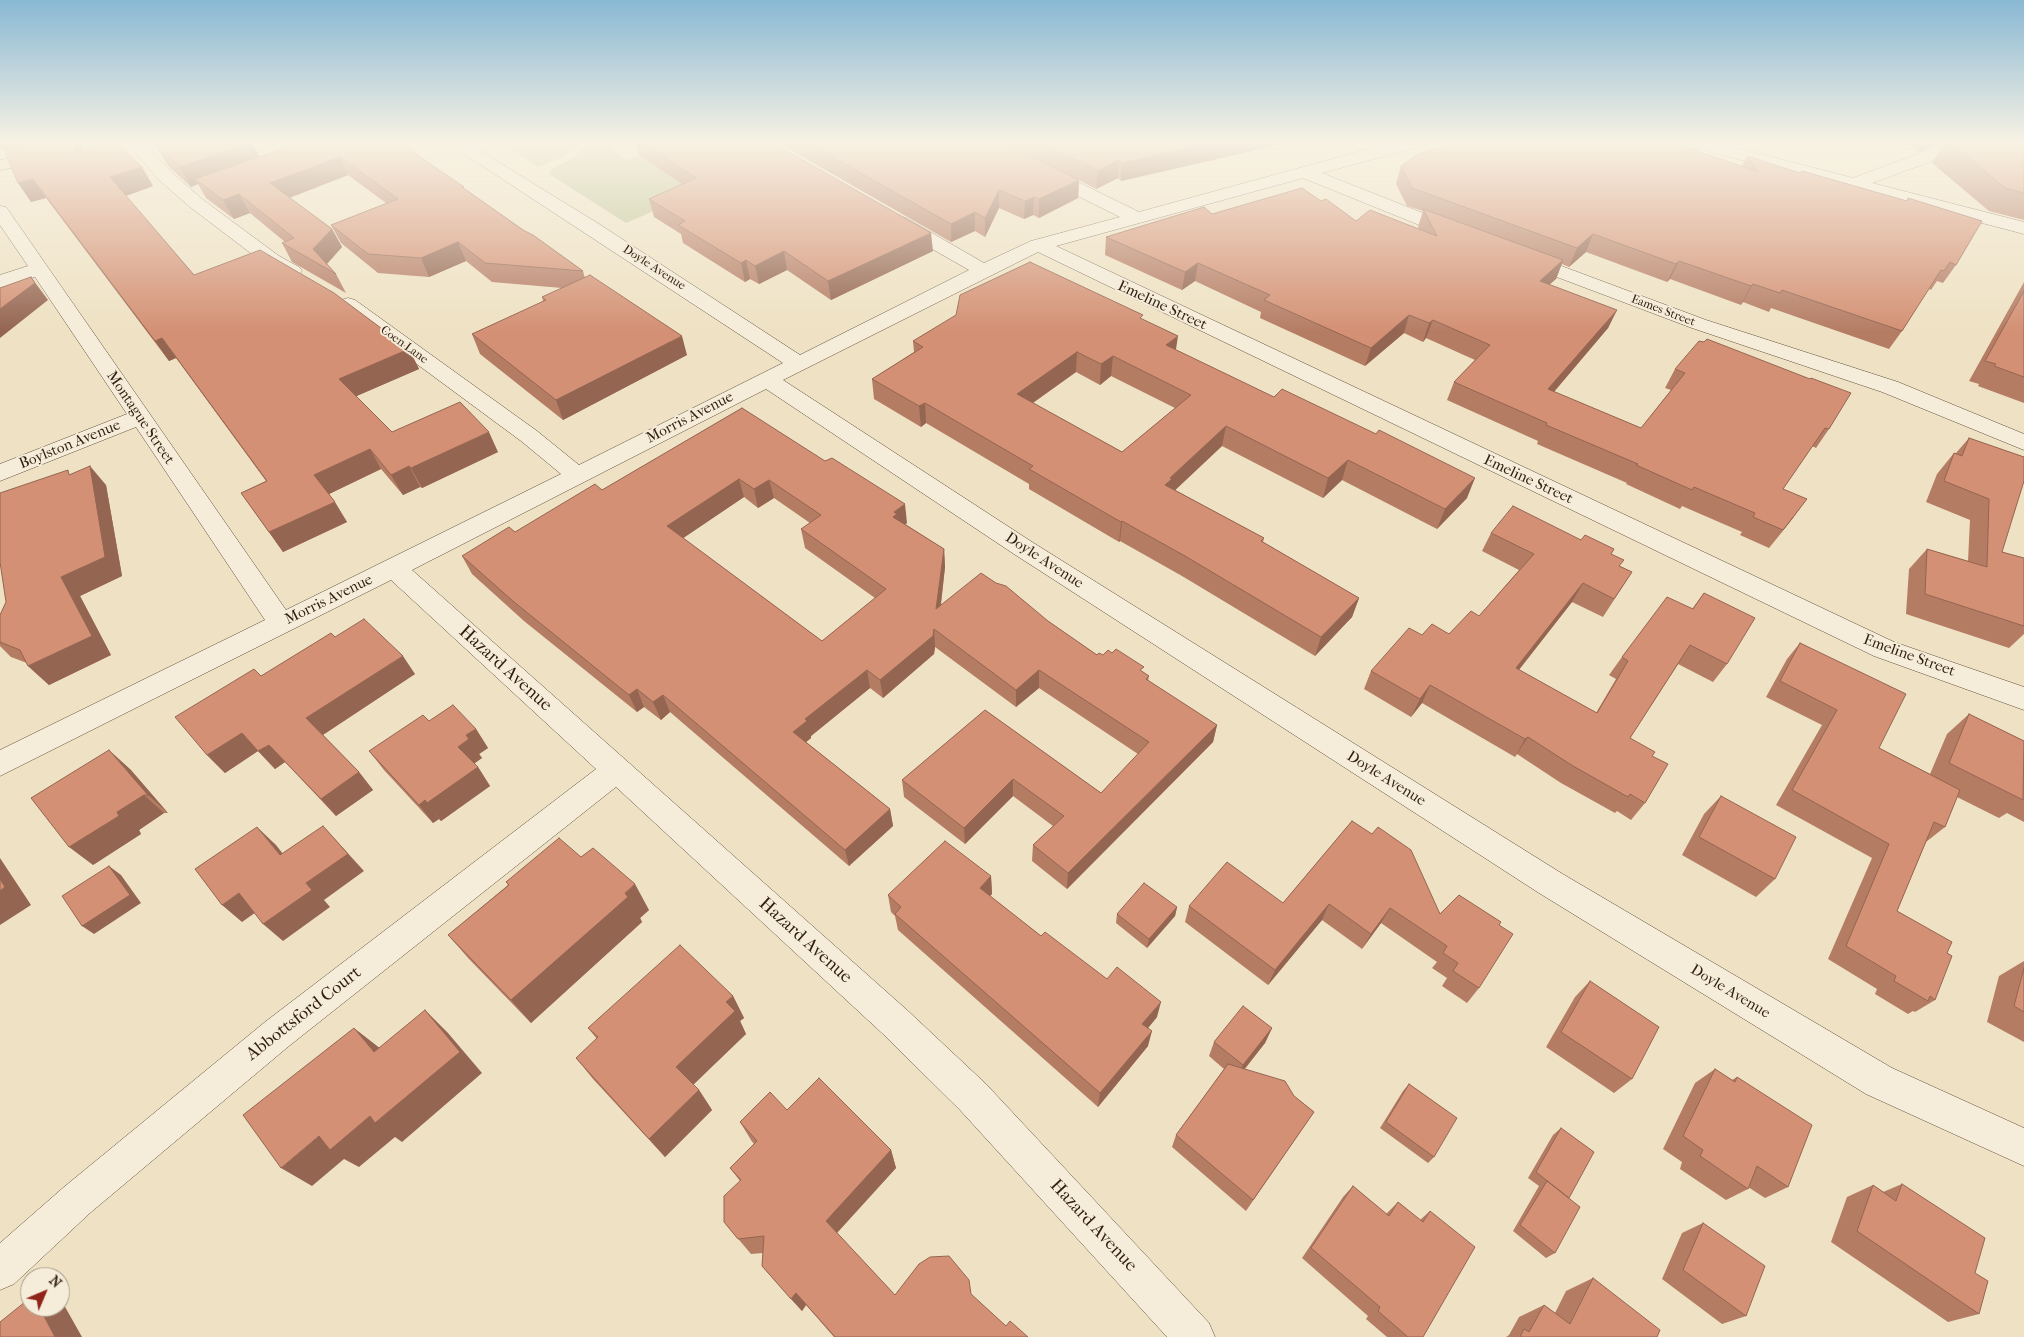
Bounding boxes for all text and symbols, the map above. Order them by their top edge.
street label: Doyle Avenue [620,242,688,294]
street label: Emeline Street [1115,277,1209,335]
street label: Eames Street [1629,292,1697,330]
street label: Coen Lane [377,323,431,367]
street label: Montague Street [102,368,178,468]
street label: Morris Avenue [643,388,737,448]
street label: Boylston Avenue [17,416,123,474]
street label: Emeline Street [1481,451,1575,509]
street label: Doyle Avenue [1002,529,1086,593]
street label: Morris Avenue [282,571,376,629]
street label: Hazard Avenue [454,621,556,717]
street label: Emeline Street [1861,631,1957,681]
street label: Doyle Avenue [1343,748,1429,810]
street label: Hazard Avenue [754,893,856,989]
street label: Doyle Avenue [1687,961,1773,1023]
street label: Abbottsford Court [242,962,366,1066]
street label: Hazard Avenue [1045,1175,1141,1277]
north arrow [20,1267,70,1317]
text: N [45,1272,65,1292]

